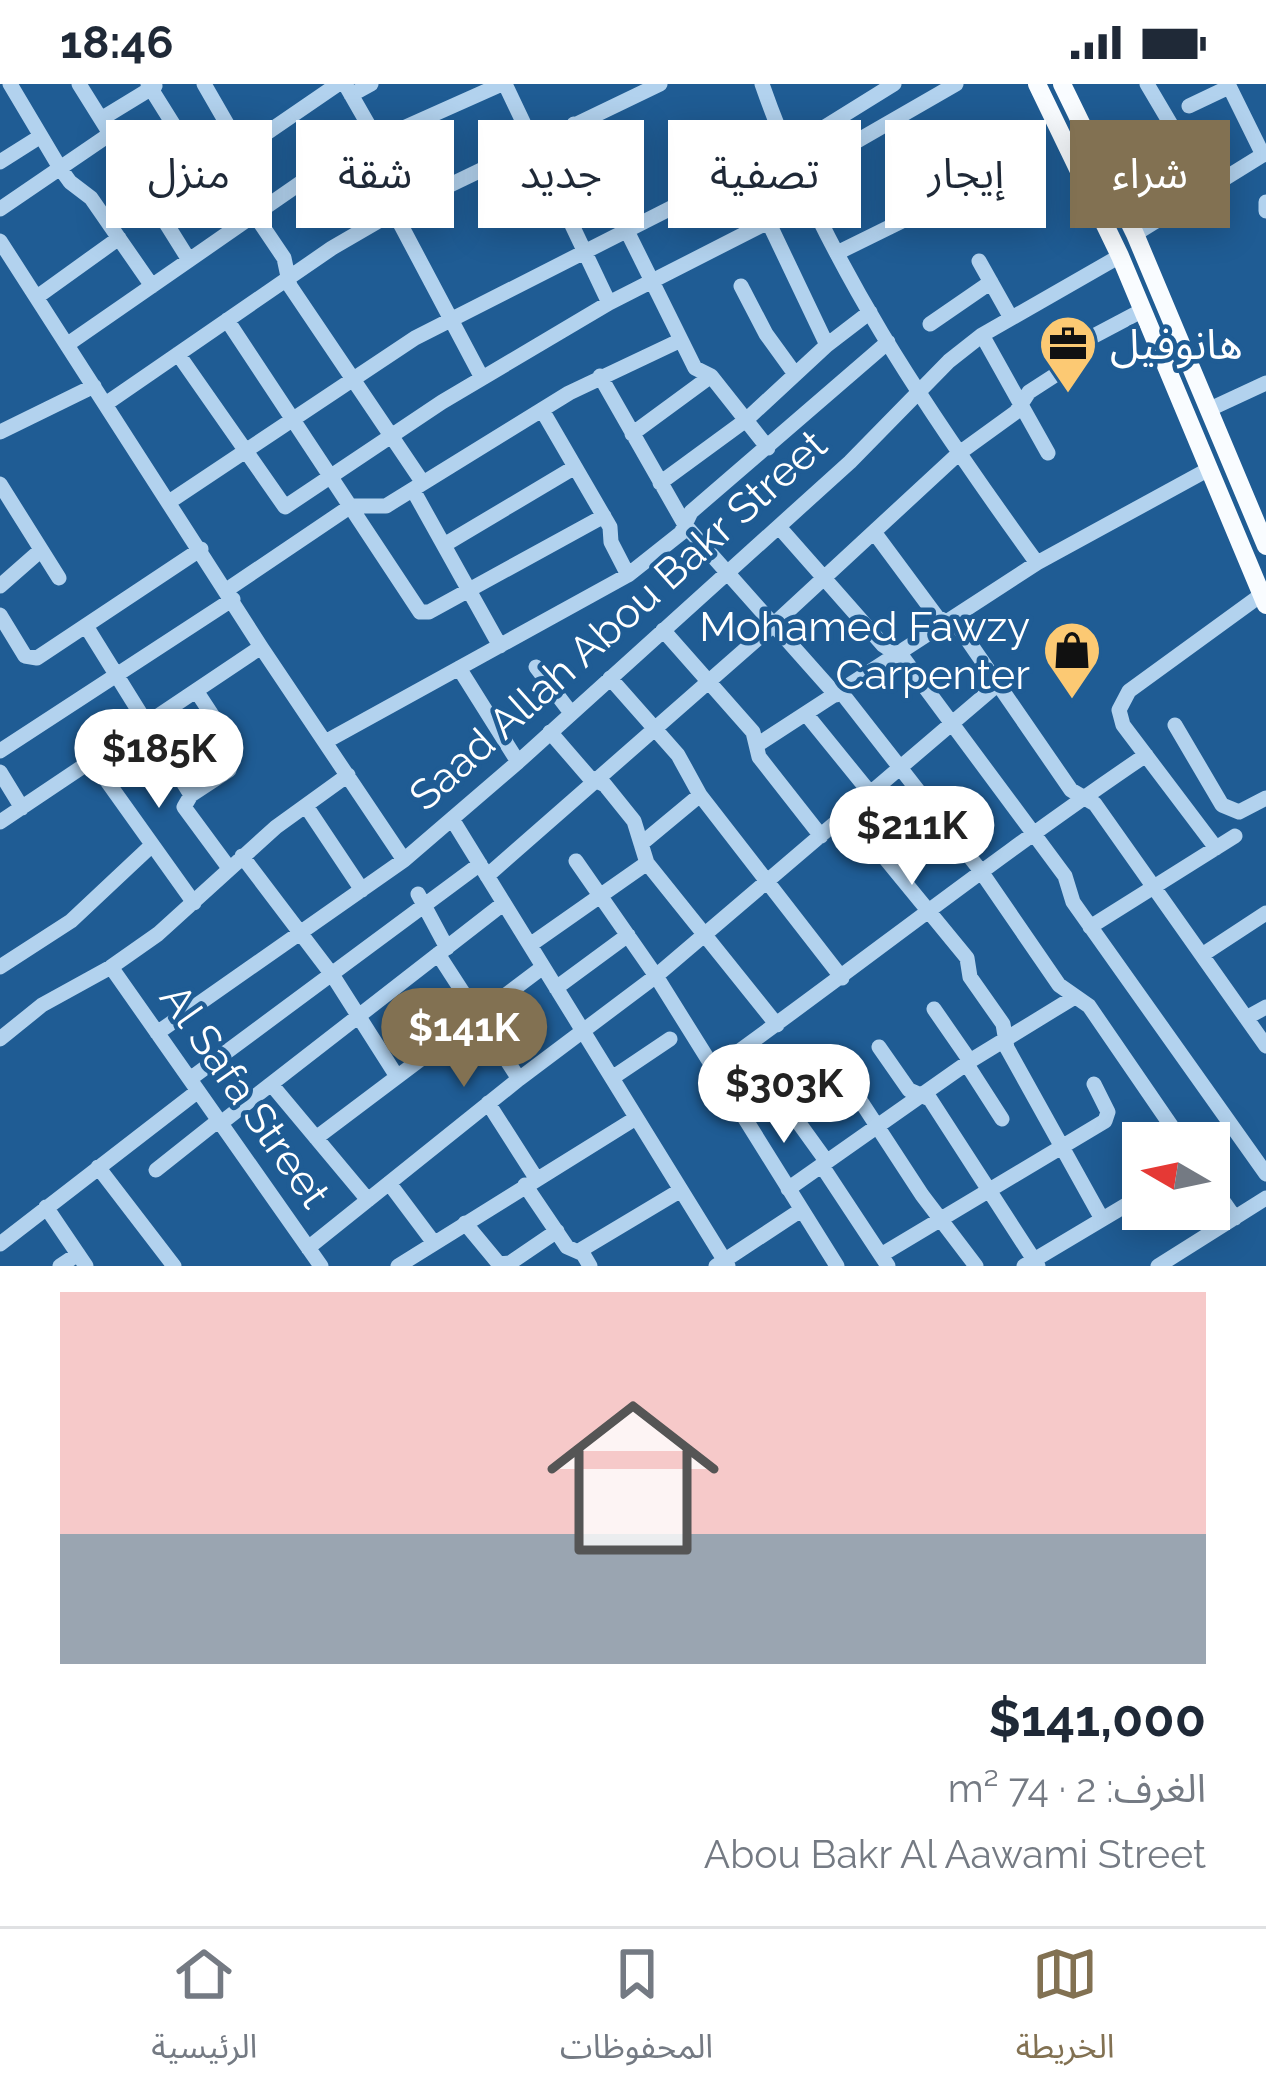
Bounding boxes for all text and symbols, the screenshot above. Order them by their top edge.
text: 18:46 [60,16,174,69]
chip: منزل [106,120,272,228]
chip: شقة [296,120,454,228]
chip: جديد [478,120,644,228]
chip: تصفية [668,120,861,228]
chip: إيجار [885,120,1046,228]
chip: شراء [1070,120,1230,228]
office icon: هانوفيل [1037,313,1099,395]
place label: هانوفيل [1110,320,1243,369]
street label: Saad Allah Abou Bakr Street [400,420,836,820]
place label: Mohamed Fawzy Carpenter [699,602,1030,699]
shop icon: Mohamed Fawzy Carpenter [1041,619,1103,701]
pin: $185K [75,709,243,811]
text: $185K [101,725,217,771]
pin: $211K [828,786,996,888]
text: $211K [856,802,968,848]
street label: Al Safa Street [150,975,340,1217]
pin: $141K [380,988,548,1090]
text: $141K [408,1004,520,1050]
pin: $303K [700,1044,868,1146]
text: $303K [725,1060,843,1106]
north arrow [1122,1122,1230,1230]
map controls [1122,1122,1230,1230]
icon: home [525,1370,741,1586]
text: $141,000 [988,1688,1206,1748]
text: الغرف: 2 · 74 m² [948,1765,1206,1811]
text: Abou Bakr Al Aawami Street [704,1831,1206,1877]
tab: الرئيسية [151,1941,257,2082]
tab: المحفوظات [560,1941,713,2082]
tab: الخريطة [1016,1941,1115,2082]

